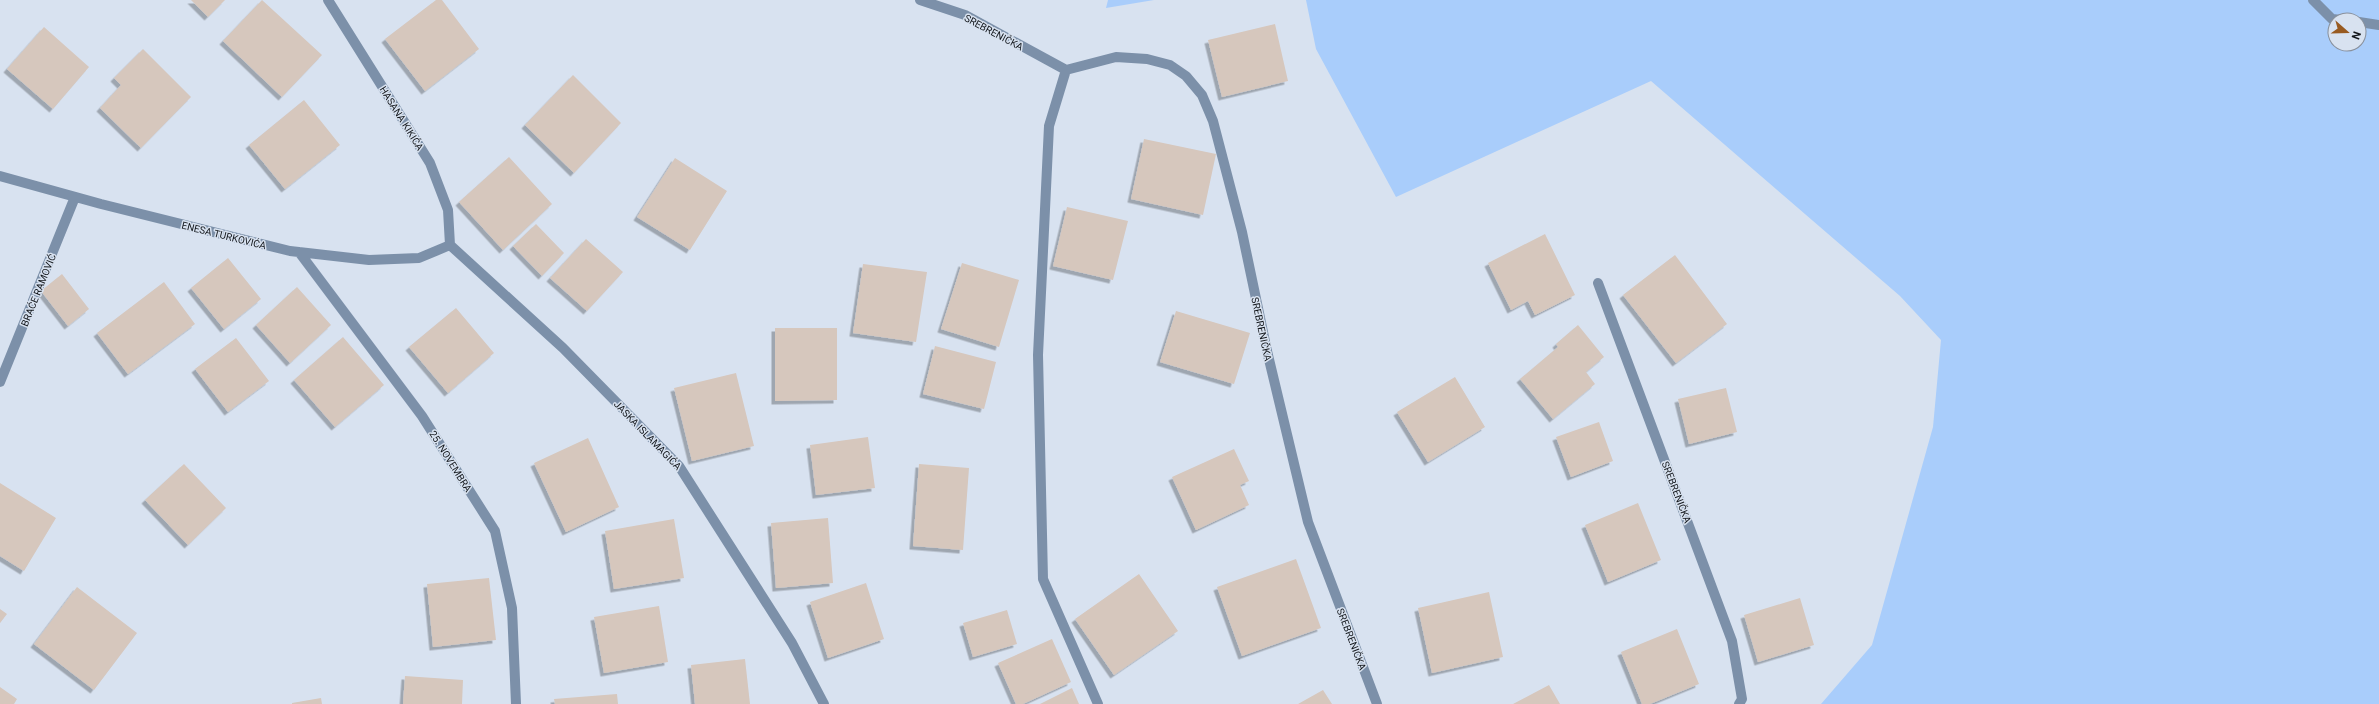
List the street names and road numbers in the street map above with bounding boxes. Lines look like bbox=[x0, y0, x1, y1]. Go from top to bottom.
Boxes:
street label: SREBRENIČKA bbox=[962, 11, 1026, 53]
street label: HASANA KIKIĆA bbox=[377, 83, 428, 153]
street label: ENESA TURKOVIĆA bbox=[180, 218, 268, 251]
street label: BRAĆE RAMOVIĆ bbox=[17, 251, 58, 328]
street label: SREBRENIČKA bbox=[1249, 296, 1276, 363]
street label: JASKA ISLAMAGIĆA bbox=[612, 397, 685, 472]
street label: 25. NOVEMBRA bbox=[427, 429, 474, 494]
street label: SREBRENIČKA bbox=[1660, 459, 1695, 525]
street label: SREBRENIČKA bbox=[1335, 606, 1370, 672]

